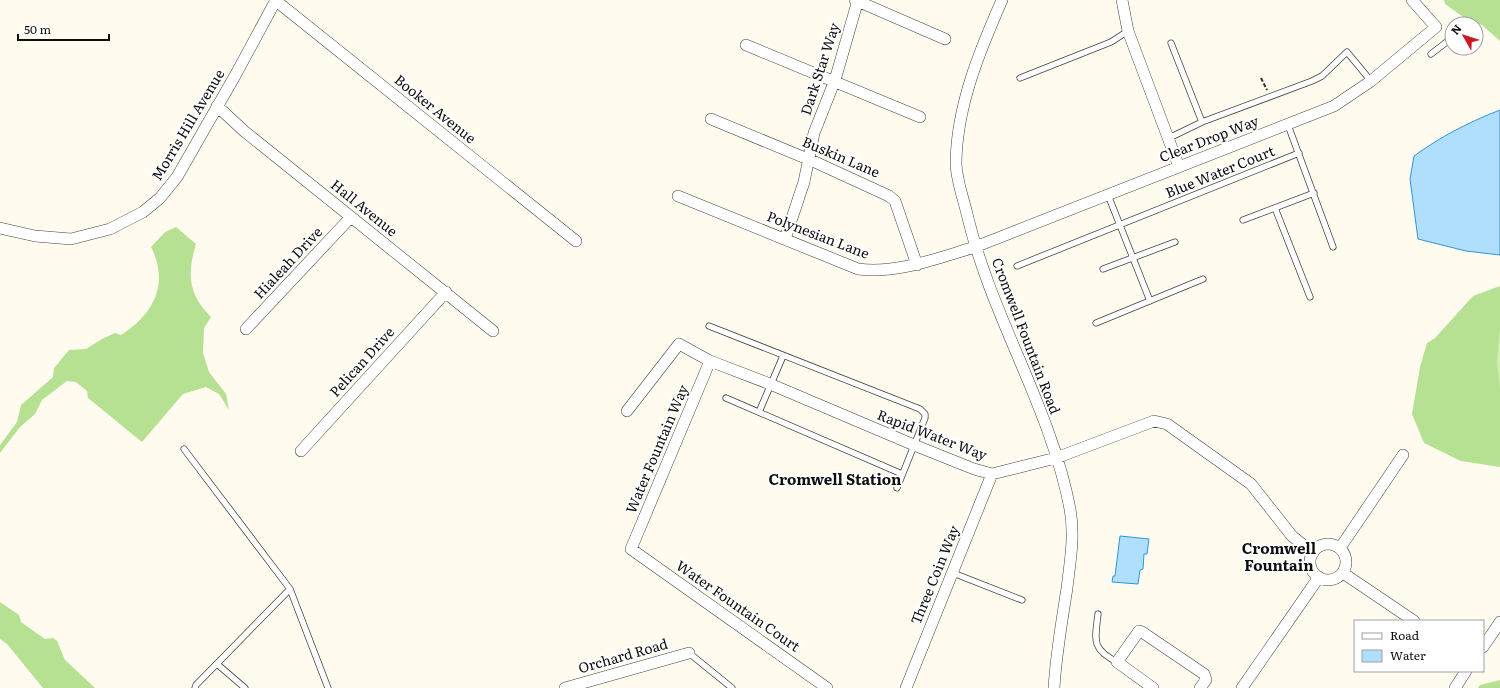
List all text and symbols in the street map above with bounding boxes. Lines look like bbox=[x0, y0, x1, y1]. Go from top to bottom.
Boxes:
scale bar bbox=[18, 16, 109, 42]
north arrow bbox=[1444, 16, 1484, 56]
street label: Dark Star Way bbox=[795, 19, 844, 118]
text: 50 m bbox=[24, 20, 51, 38]
text: N bbox=[1446, 20, 1465, 38]
street label: Morris Hill Avenue bbox=[146, 65, 228, 184]
street label: Booker Avenue bbox=[391, 69, 481, 147]
street label: Clear Drop Way bbox=[1156, 110, 1262, 166]
street label: Buskin Lane bbox=[800, 131, 883, 181]
street label: Blue Water Court bbox=[1162, 140, 1277, 202]
street label: Hall Avenue bbox=[327, 174, 402, 240]
street label: Polynesian Lane bbox=[764, 205, 872, 263]
street label: Hialeah Drive bbox=[249, 222, 326, 303]
street label: Cromwell Fountain Road bbox=[988, 255, 1066, 417]
street label: Pelican Drive bbox=[324, 322, 398, 401]
street label: Water Fountain Way bbox=[620, 380, 693, 516]
street label: Rapid Water Way bbox=[874, 404, 991, 465]
district label: Cromwell Station bbox=[769, 467, 902, 490]
street label: Three Coin Way bbox=[905, 521, 963, 627]
district label: Cromwell Fountain bbox=[1242, 536, 1317, 576]
street label: Water Fountain Court bbox=[673, 555, 805, 656]
legend bbox=[1354, 620, 1484, 672]
text: Road bbox=[1390, 626, 1420, 644]
street label: Orchard Road bbox=[576, 633, 670, 677]
text: Water bbox=[1390, 646, 1426, 664]

